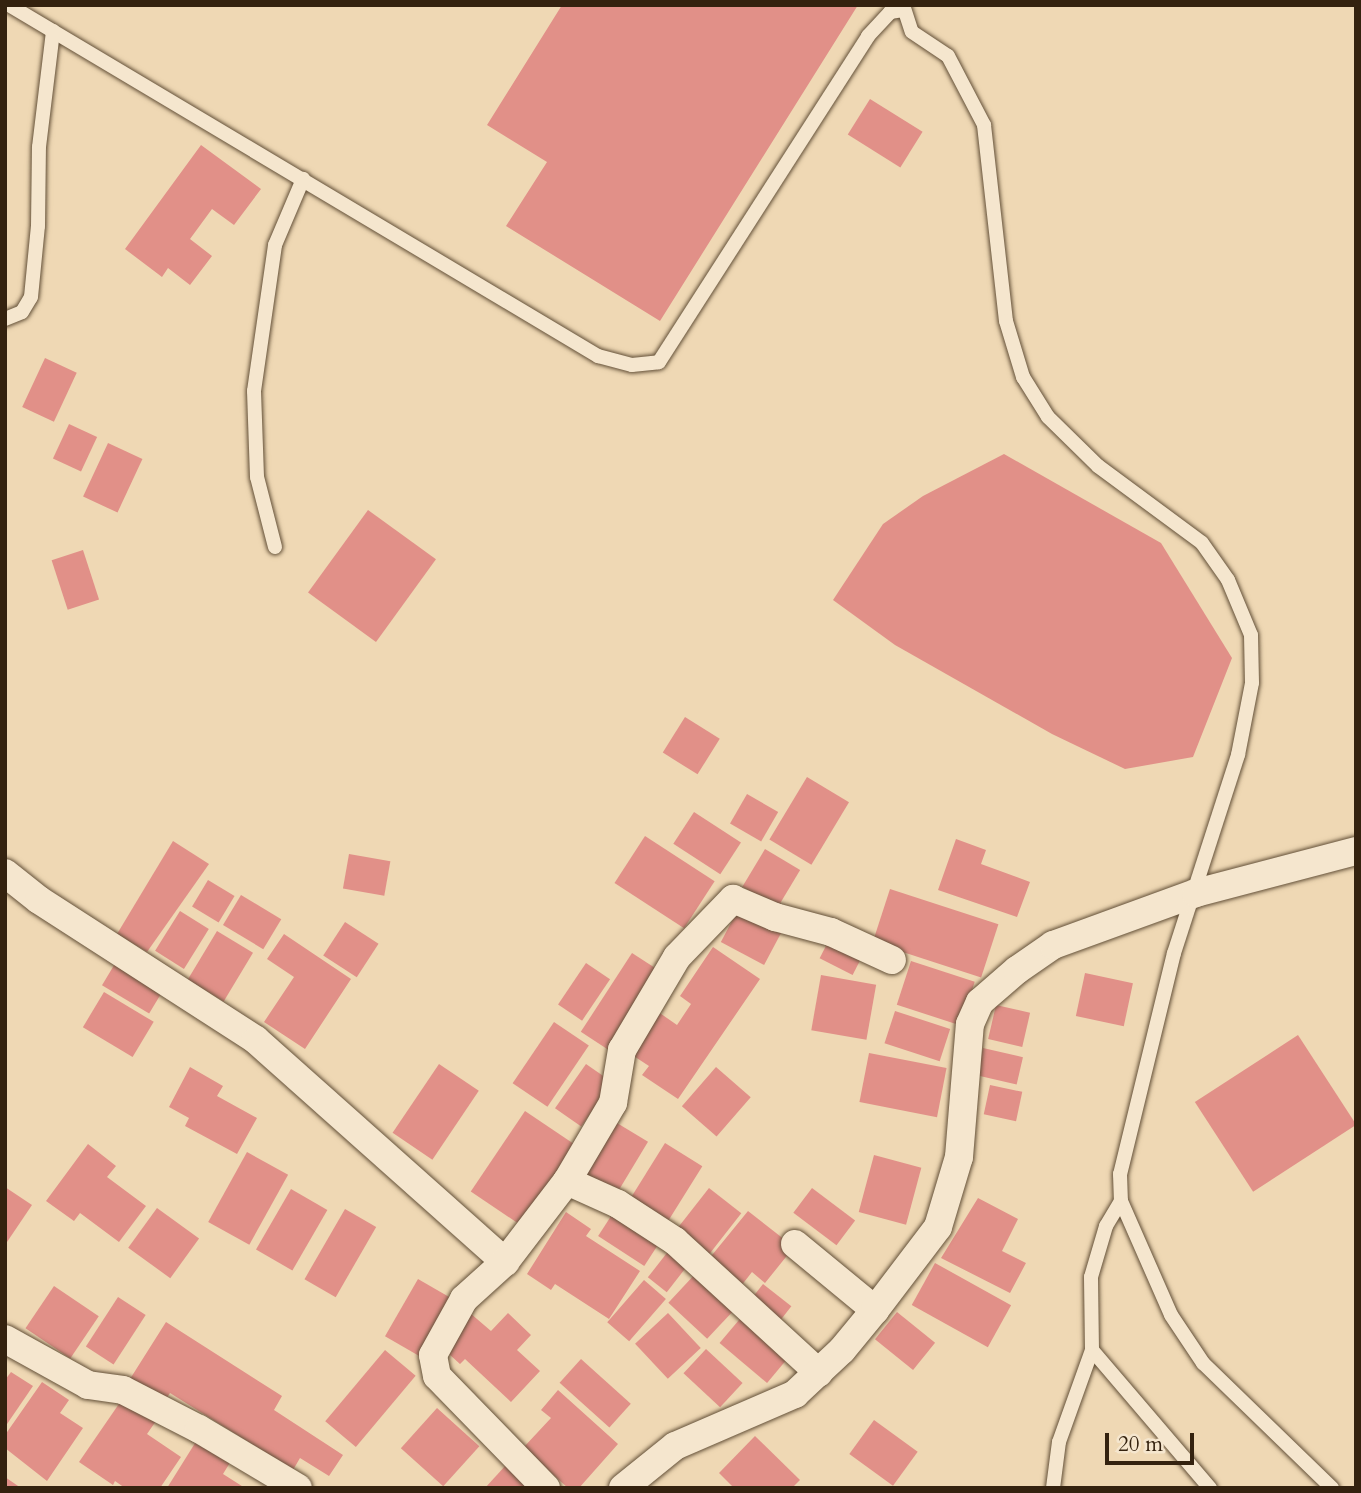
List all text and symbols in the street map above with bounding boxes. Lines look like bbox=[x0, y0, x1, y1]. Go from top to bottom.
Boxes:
scale bar bbox=[1109, 1420, 1198, 1464]
text: 20 m bbox=[1118, 1430, 1163, 1459]

